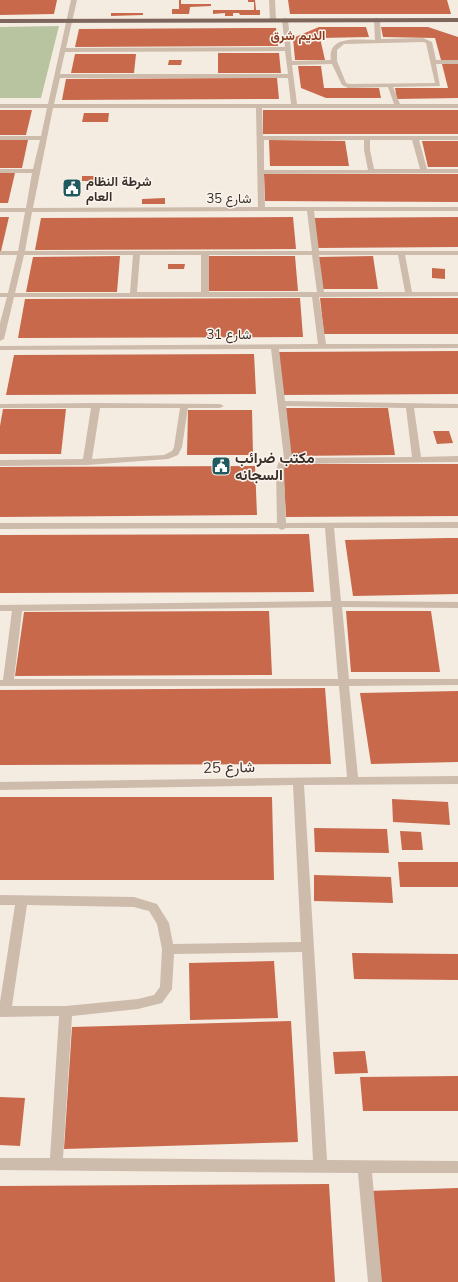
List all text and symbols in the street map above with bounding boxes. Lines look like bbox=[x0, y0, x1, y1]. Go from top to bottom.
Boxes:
district label: الديم شرق bbox=[271, 27, 325, 44]
place label: شرطة النظام العام bbox=[86, 173, 152, 205]
public building icon: شرطة النظام العام bbox=[61, 177, 83, 199]
street label: شارع 35 bbox=[206, 190, 252, 208]
street label: شارع 31 bbox=[206, 326, 252, 344]
place label: مكتب ضرائب السجانه bbox=[235, 448, 315, 484]
public building icon: مكتب ضرائب السجانه bbox=[210, 455, 232, 477]
street label: شارع 25 bbox=[203, 757, 255, 779]

